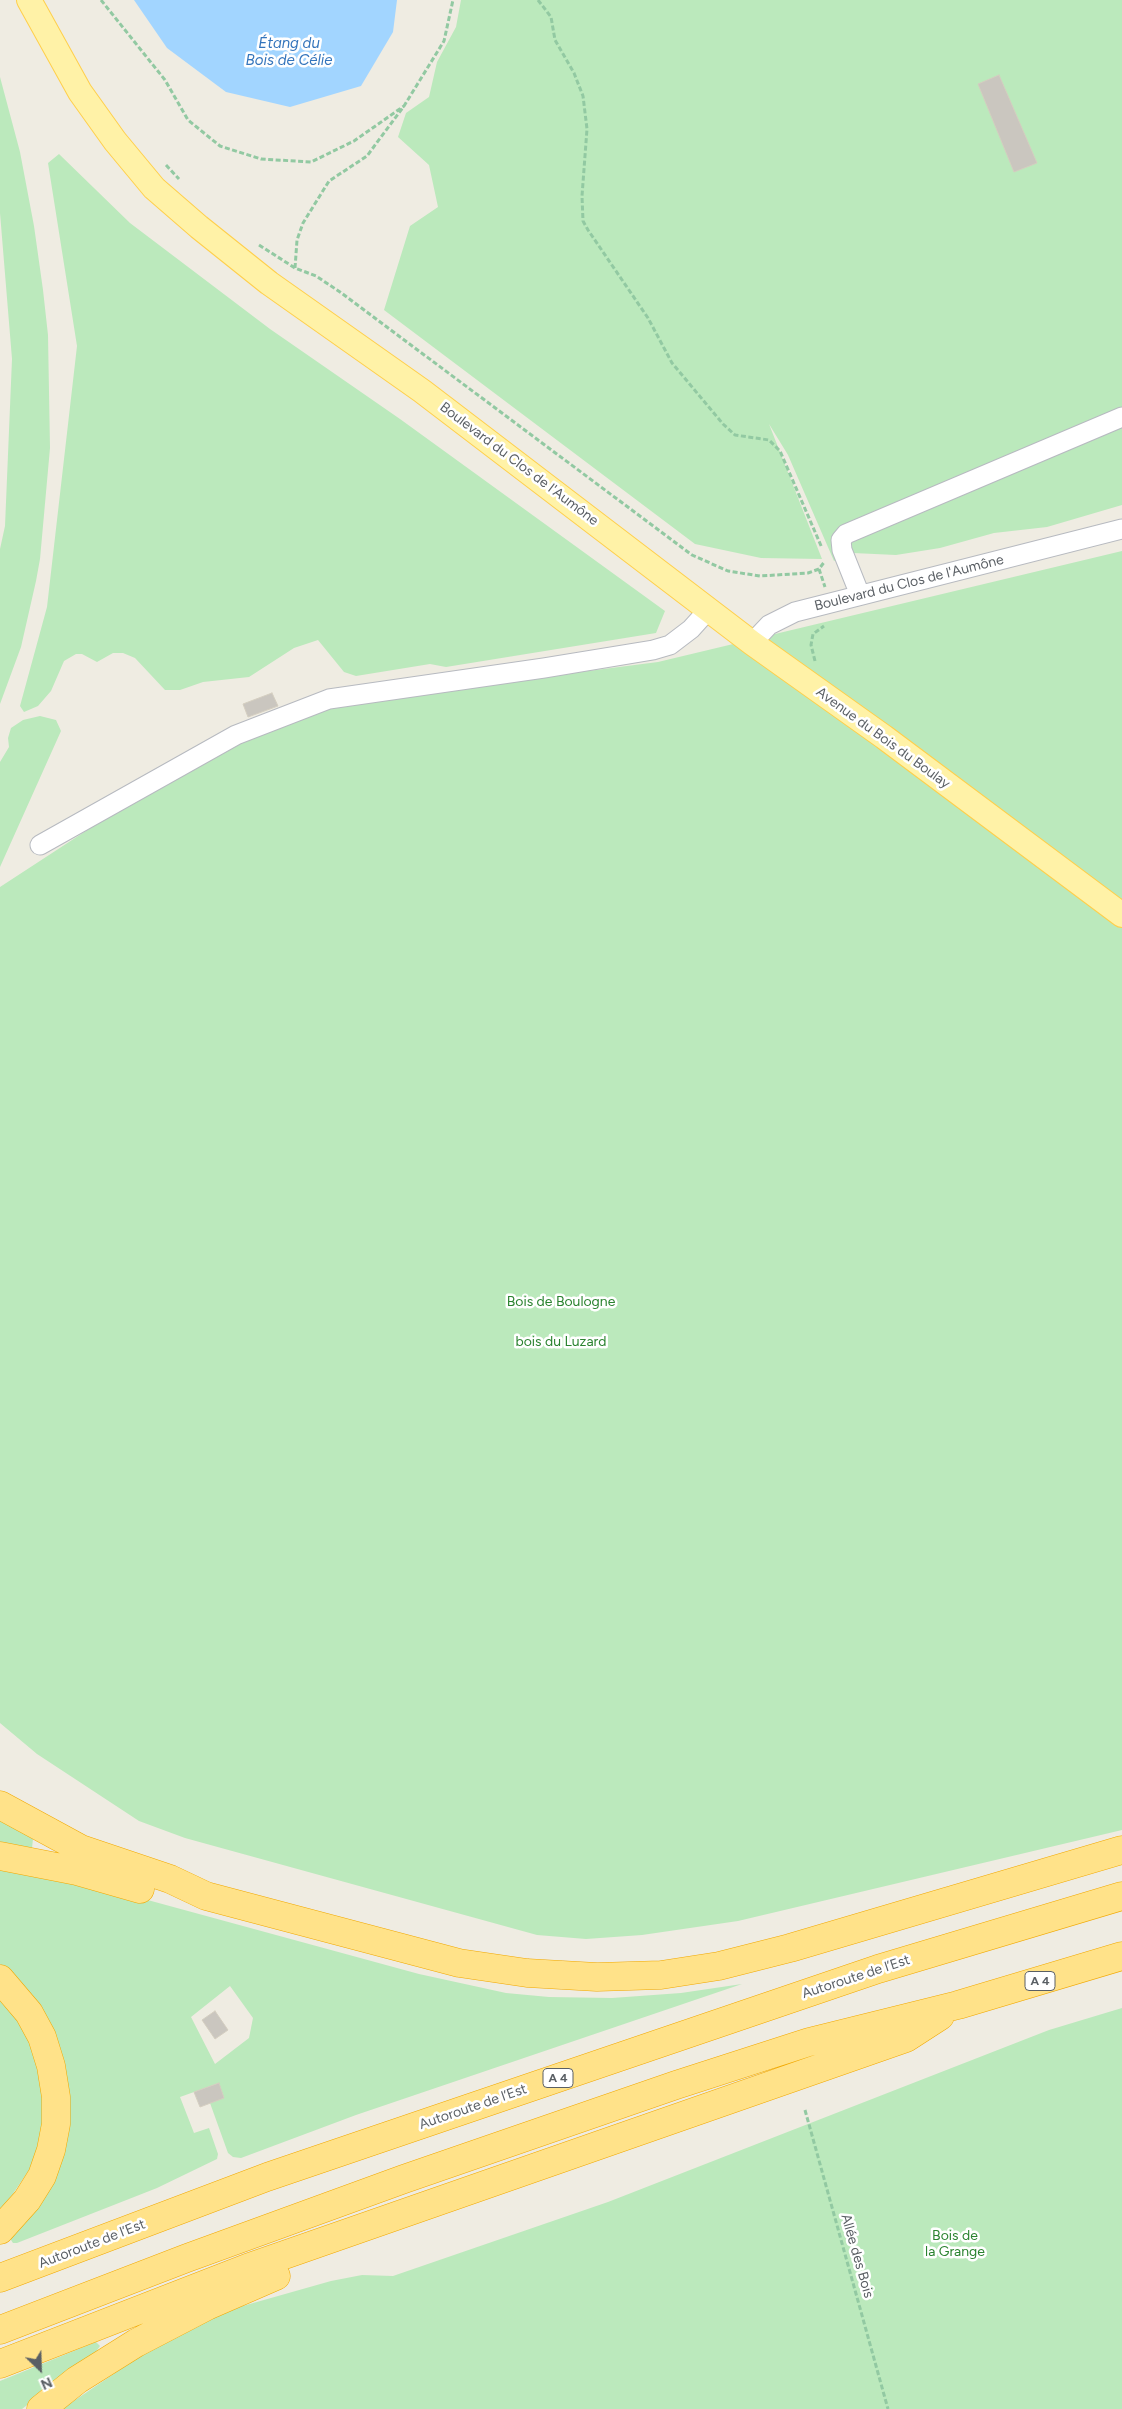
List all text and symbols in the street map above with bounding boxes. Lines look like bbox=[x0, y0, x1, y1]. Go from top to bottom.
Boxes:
water label: Étang du Bois de Célie bbox=[246, 35, 332, 70]
street label: Boulevard du Clos de l'Aumône bbox=[436, 399, 602, 529]
street label: Boulevard du Clos de l'Aumône bbox=[813, 551, 1005, 615]
street label: Avenue du Bois du Boulay bbox=[813, 684, 953, 792]
park label: Bois de Boulogne bbox=[507, 1294, 615, 1310]
park label: bois du Luzard bbox=[515, 1334, 607, 1350]
street label: Autoroute de l’Est bbox=[800, 1952, 912, 2002]
road number: A 4 bbox=[1025, 1972, 1055, 1990]
road number: A 4 bbox=[543, 2068, 573, 2088]
street label: Autoroute de l’Est bbox=[417, 2081, 529, 2133]
street label: Allée des Bois bbox=[837, 2212, 877, 2300]
street label: Autoroute de l’Est bbox=[36, 2216, 148, 2272]
park label: Bois de la Grange bbox=[925, 2228, 985, 2260]
north arrow bbox=[15, 2344, 65, 2394]
text: N bbox=[38, 2373, 55, 2393]

